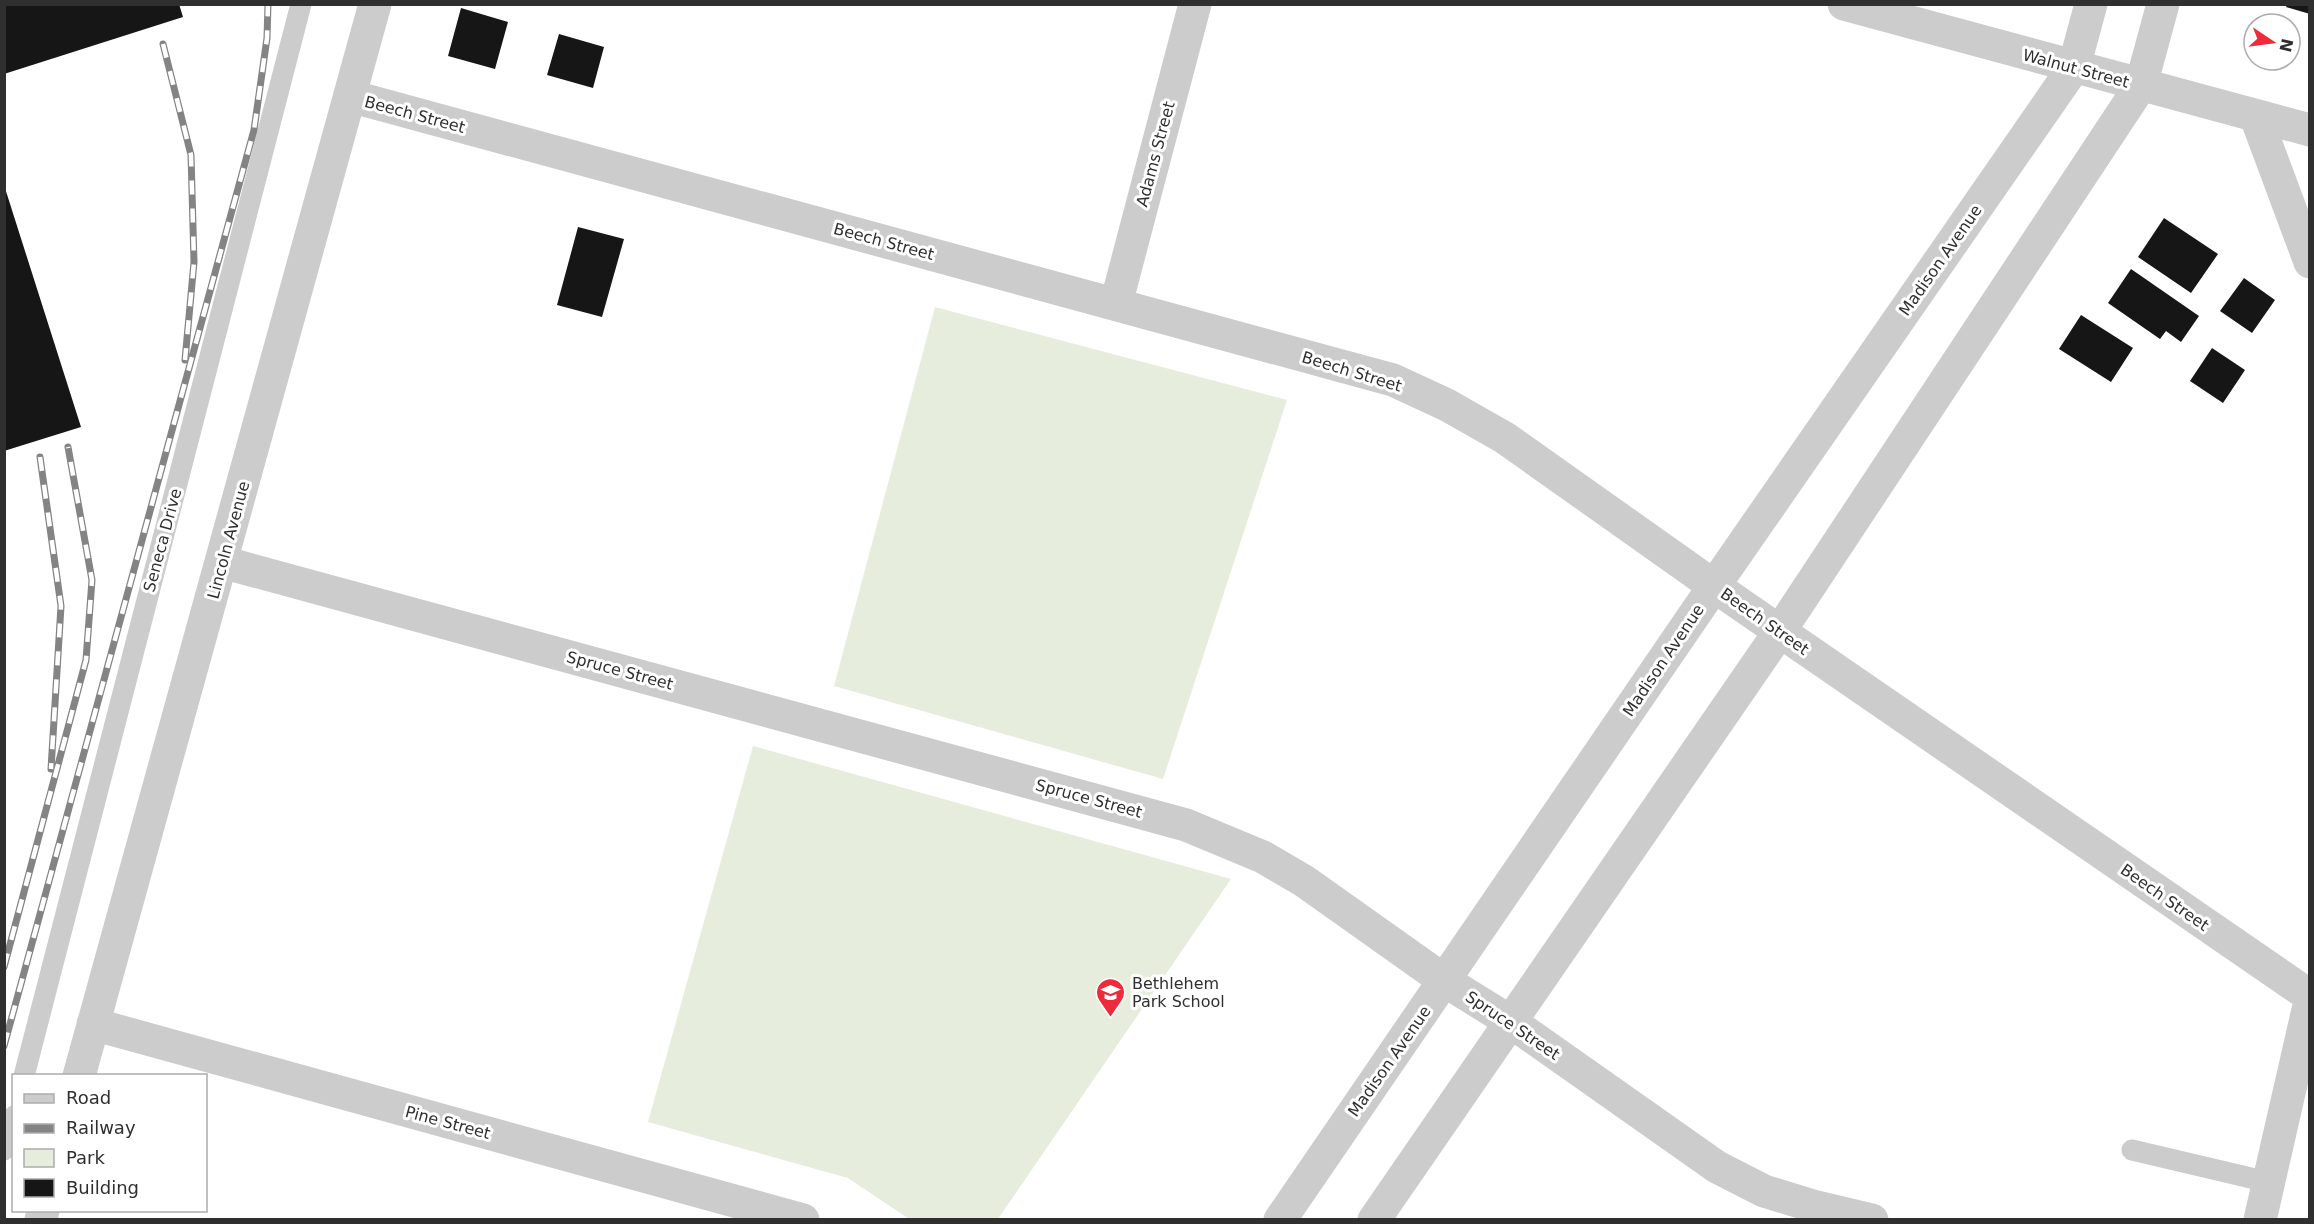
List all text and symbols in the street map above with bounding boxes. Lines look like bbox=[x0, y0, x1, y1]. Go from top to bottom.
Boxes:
north arrow bbox=[2242, 12, 2302, 72]
text: N bbox=[2275, 37, 2297, 54]
street label: Walnut Street bbox=[2021, 45, 2131, 92]
street label: Beech Street bbox=[363, 92, 467, 137]
street label: Adams Street bbox=[1132, 99, 1179, 209]
street label: Madison Avenue bbox=[1895, 201, 1986, 319]
street label: Beech Street bbox=[832, 219, 936, 264]
street label: Beech Street bbox=[1300, 347, 1404, 396]
street label: Lincoln Avenue bbox=[204, 479, 253, 601]
street label: Seneca Drive bbox=[140, 486, 185, 594]
street label: Beech Street bbox=[1717, 584, 1812, 659]
street label: Madison Avenue bbox=[1619, 601, 1708, 720]
street label: Spruce Street bbox=[565, 647, 675, 694]
street label: Spruce Street bbox=[1034, 775, 1144, 822]
street label: Beech Street bbox=[2117, 860, 2212, 935]
place label: Bethlehem Park School bbox=[1132, 974, 1225, 1011]
school or university icon: Bethlehem Park School bbox=[1095, 976, 1127, 1018]
street label: Spruce Street bbox=[1462, 987, 1563, 1064]
street label: Madison Avenue bbox=[1344, 1002, 1435, 1120]
legend bbox=[12, 1074, 207, 1212]
text: Road bbox=[66, 1087, 111, 1108]
street label: Pine Street bbox=[403, 1102, 493, 1143]
text: Railway bbox=[66, 1117, 136, 1138]
text: Park bbox=[66, 1147, 105, 1168]
text: Building bbox=[66, 1177, 139, 1198]

